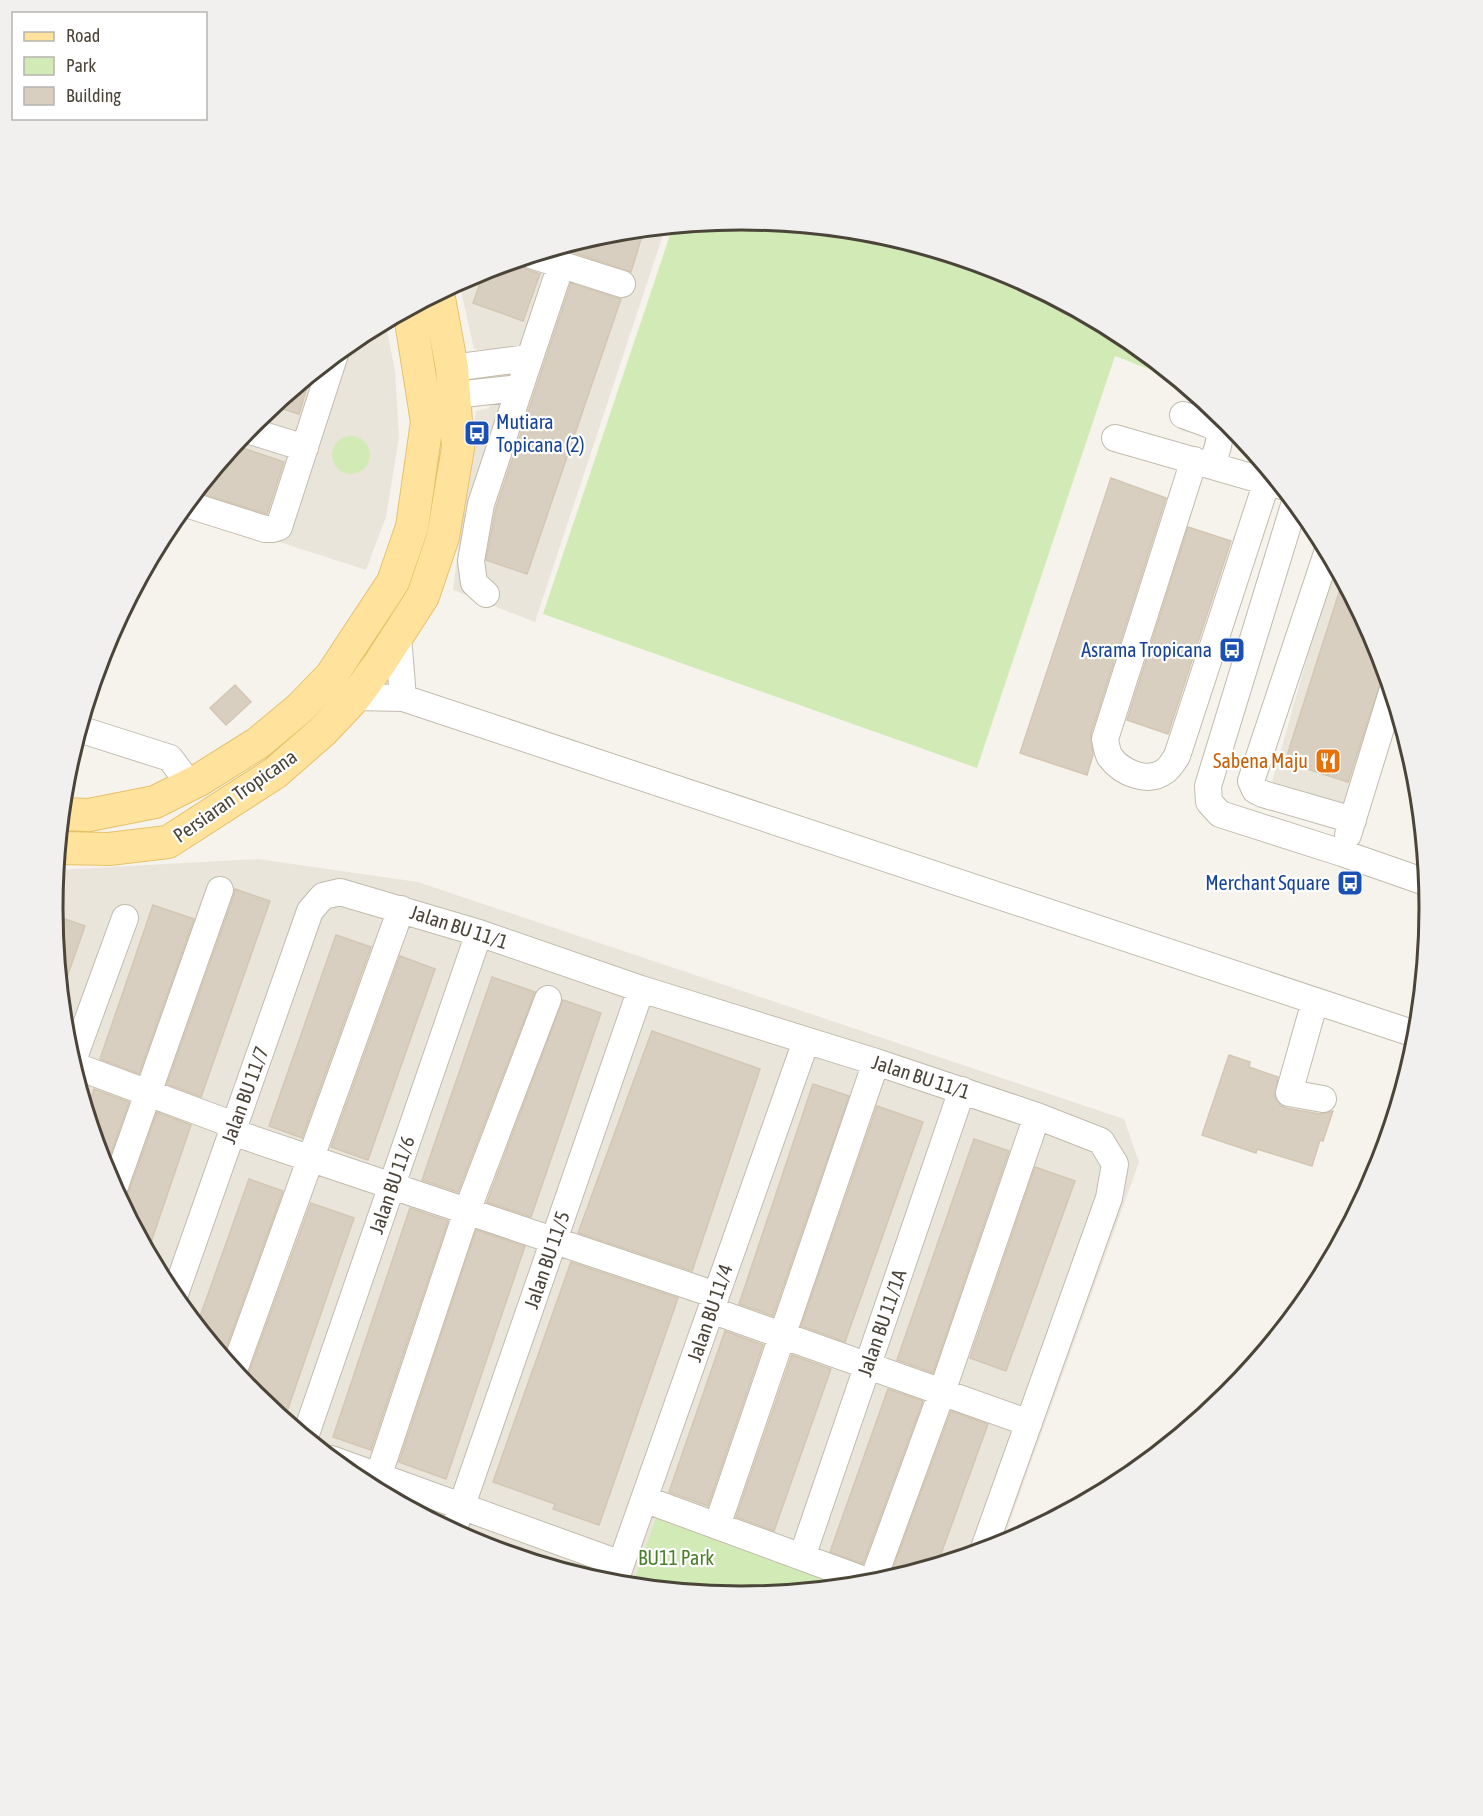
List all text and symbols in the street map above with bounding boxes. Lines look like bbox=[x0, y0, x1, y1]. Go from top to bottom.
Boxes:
legend bbox=[12, 12, 207, 120]
text: Road bbox=[66, 25, 100, 46]
text: Park bbox=[66, 55, 96, 76]
text: Building bbox=[66, 85, 121, 106]
place label: Mutiara Topicana (2) bbox=[496, 410, 585, 456]
bus stop icon: Mutiara Topicana (2) bbox=[462, 418, 492, 448]
bus stop icon: Asrama Tropicana bbox=[1217, 635, 1247, 665]
place label: Asrama Tropicana bbox=[1081, 638, 1212, 661]
street label: Persiaran Tropicana bbox=[169, 744, 301, 847]
restaurant icon: Sabena Maju bbox=[1313, 746, 1343, 776]
place label: Sabena Maju bbox=[1213, 749, 1308, 772]
bus stop icon: Merchant Square bbox=[1335, 868, 1365, 898]
place label: Merchant Square bbox=[1205, 871, 1330, 894]
street label: Jalan BU 11/1 bbox=[407, 900, 511, 953]
street label: Jalan BU 11/7 bbox=[216, 1043, 273, 1147]
street label: Jalan BU 11/1 bbox=[869, 1050, 973, 1103]
street label: Jalan BU 11/6 bbox=[364, 1133, 419, 1237]
street label: Jalan BU 11/5 bbox=[519, 1208, 574, 1312]
street label: Jalan BU 11/4 bbox=[682, 1261, 737, 1365]
street label: Jalan BU 11/1A bbox=[852, 1266, 911, 1379]
park label: BU11 Park bbox=[638, 1546, 714, 1569]

